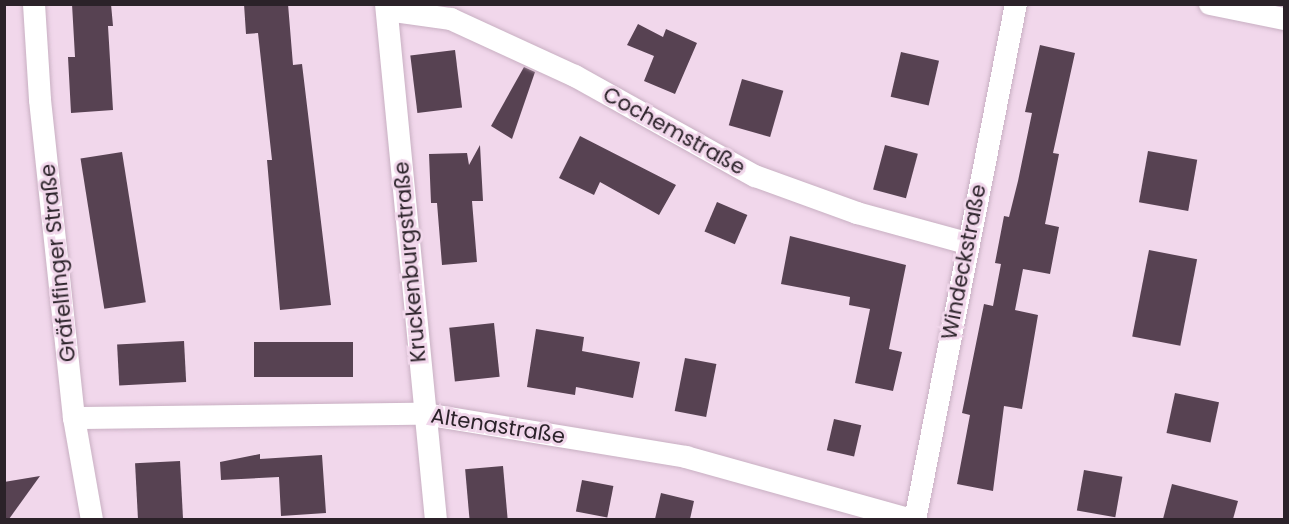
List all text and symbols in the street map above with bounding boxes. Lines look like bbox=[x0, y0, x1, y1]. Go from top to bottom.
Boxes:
street label: Cochemstraße bbox=[599, 82, 749, 180]
street label: Kruckenburgstraße bbox=[389, 161, 431, 363]
street label: Gräfelfinger Straße bbox=[35, 163, 81, 363]
street label: Windeckstraße bbox=[937, 182, 991, 342]
street label: Altenastraße bbox=[429, 403, 567, 449]

